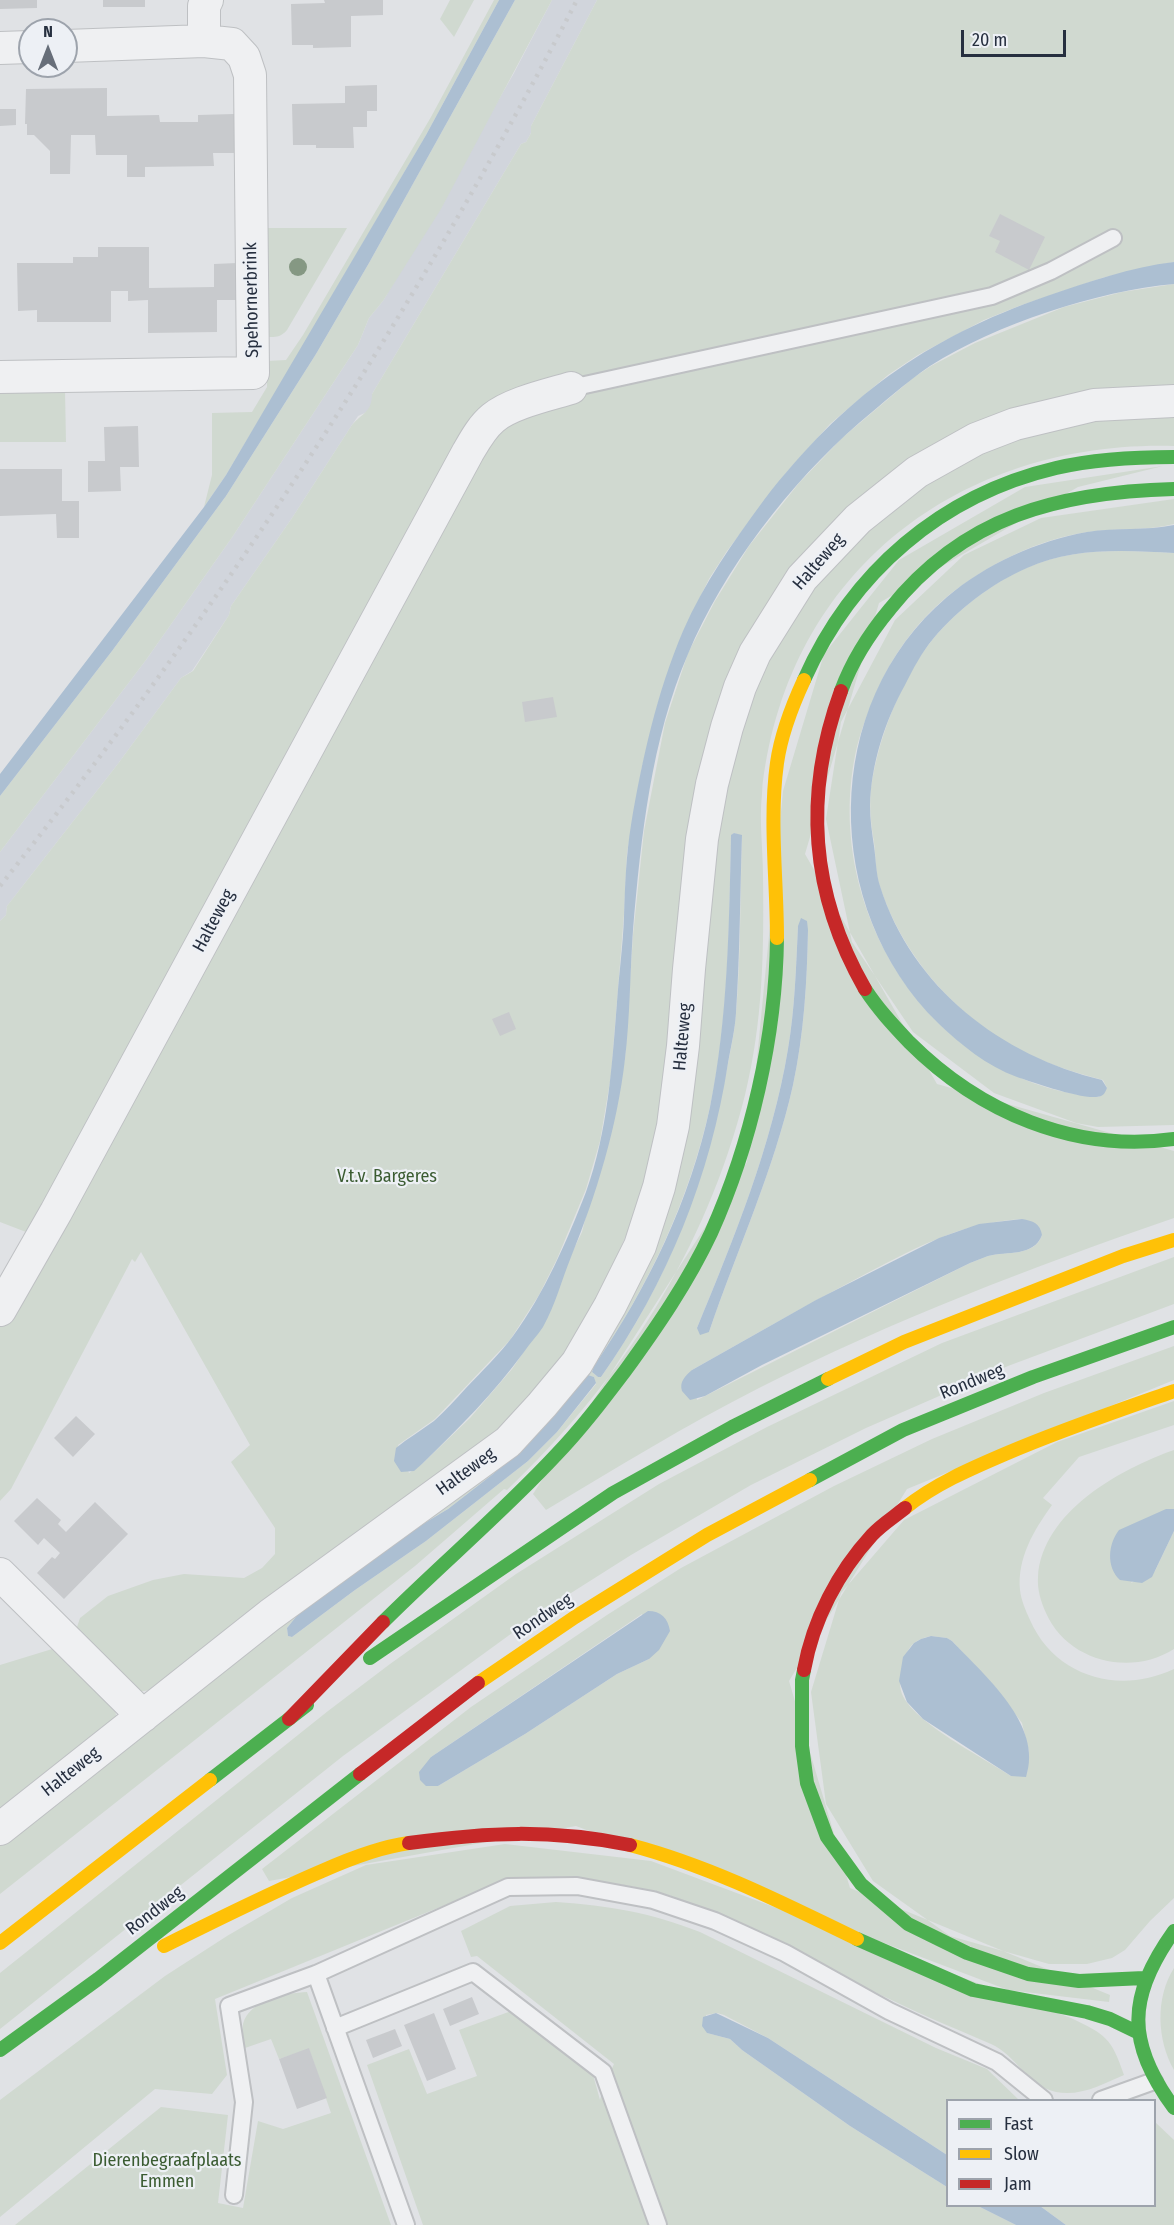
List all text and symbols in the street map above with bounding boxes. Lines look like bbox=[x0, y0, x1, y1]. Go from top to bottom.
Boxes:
north arrow bbox=[18, 18, 78, 78]
scale bar bbox=[964, 18, 1069, 56]
text: N bbox=[43, 22, 53, 41]
text: 20 m bbox=[972, 29, 1007, 51]
street label: Spehornerbrink bbox=[240, 242, 264, 358]
street label: Halteweg bbox=[789, 529, 849, 595]
street label: Halteweg bbox=[189, 886, 239, 956]
street label: Halteweg bbox=[669, 1002, 697, 1072]
park label: V.t.v. Bargeres bbox=[337, 1166, 437, 1188]
street label: Rondweg bbox=[937, 1359, 1007, 1405]
street label: Halteweg bbox=[432, 1443, 500, 1501]
street label: Rondweg bbox=[509, 1589, 577, 1645]
street label: Halteweg bbox=[38, 1743, 104, 1801]
street label: Rondweg bbox=[122, 1882, 188, 1940]
legend bbox=[946, 2099, 1156, 2207]
text: Fast bbox=[1004, 2113, 1033, 2135]
text: Slow bbox=[1004, 2143, 1039, 2165]
park label: Dierenbegraafplaats Emmen bbox=[92, 2150, 242, 2192]
text: Jam bbox=[1004, 2173, 1032, 2195]

